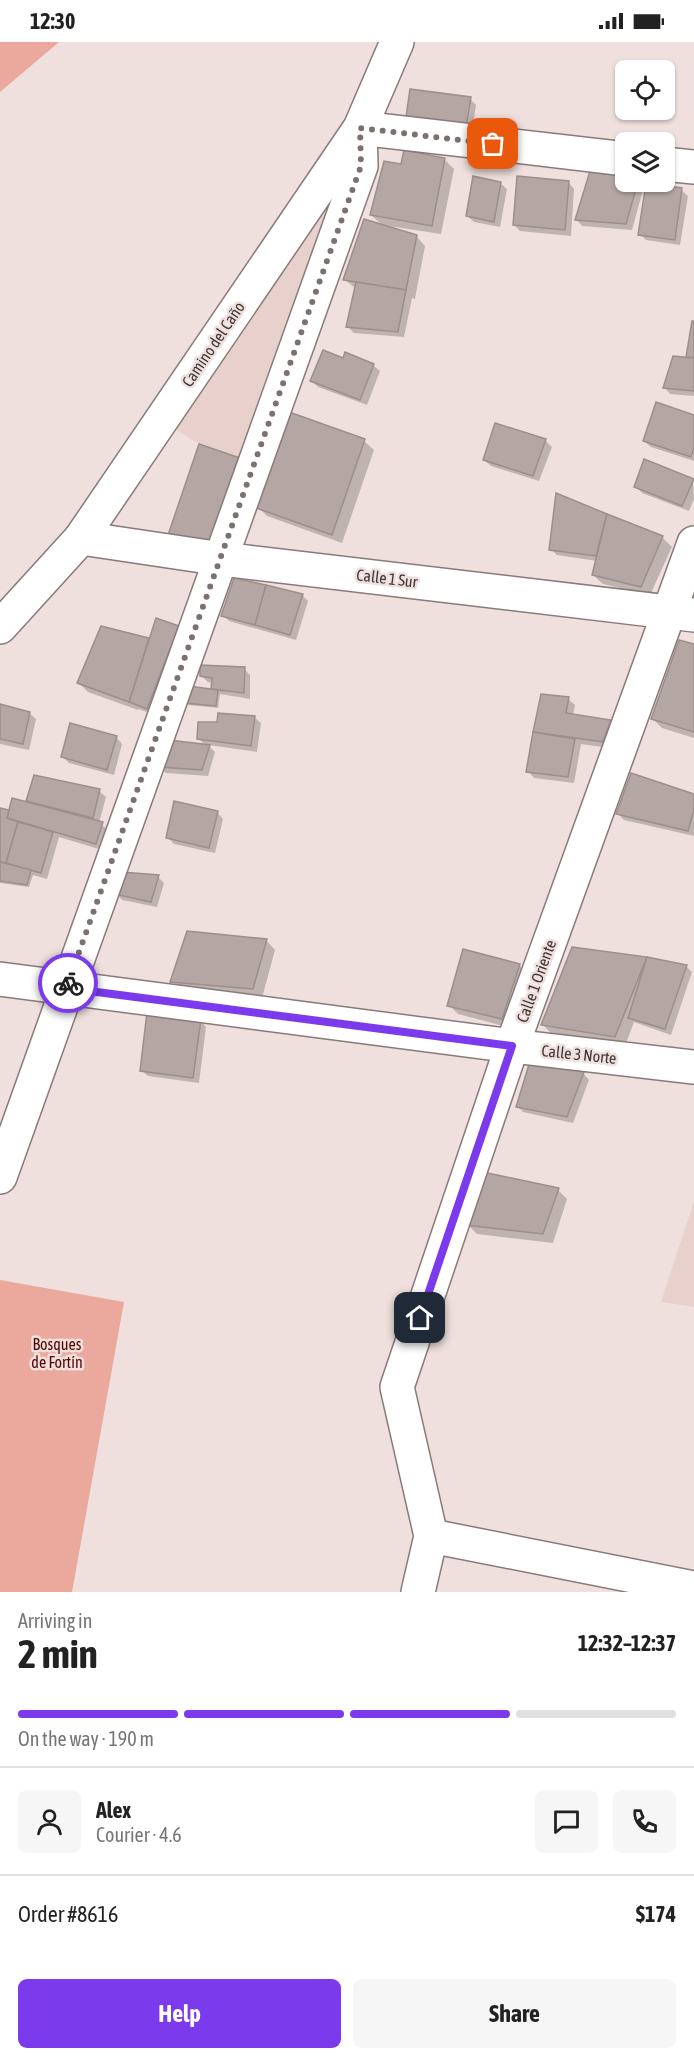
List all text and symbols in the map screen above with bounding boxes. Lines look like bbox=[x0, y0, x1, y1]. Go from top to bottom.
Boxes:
text: 12:30 bbox=[30, 8, 75, 34]
map controls bbox=[615, 60, 675, 192]
button: locate bbox=[615, 60, 675, 120]
pin bbox=[467, 118, 518, 169]
icon: bag bbox=[476, 127, 509, 160]
button: layers bbox=[615, 132, 675, 192]
street label: Camino del Caño bbox=[178, 298, 248, 390]
street label: Calle 1 Sur bbox=[355, 565, 419, 591]
street label: Calle 1 Oriente bbox=[513, 937, 559, 1025]
courier bbox=[38, 953, 98, 1013]
icon: bike bbox=[52, 967, 85, 1000]
street label: Calle 3 Norte bbox=[541, 1041, 617, 1067]
pin bbox=[394, 1292, 445, 1343]
icon: home bbox=[403, 1301, 436, 1334]
park label: Bosques de Fortín bbox=[31, 1335, 83, 1371]
text: Arriving in bbox=[18, 1609, 92, 1632]
text: 12:32–12:37 bbox=[578, 1630, 676, 1656]
text: 2 min bbox=[18, 1632, 98, 1676]
text: On the way · 190 m bbox=[18, 1727, 154, 1750]
button: person bbox=[18, 1790, 81, 1853]
button: chat bbox=[535, 1790, 598, 1853]
button: phone bbox=[613, 1790, 676, 1853]
text: Alex bbox=[96, 1797, 131, 1823]
text: Courier · 4.6 bbox=[96, 1823, 182, 1846]
text: Order #8616 bbox=[18, 1901, 118, 1927]
text: $174 bbox=[636, 1901, 676, 1927]
button: Help bbox=[18, 1979, 341, 2048]
button: Share bbox=[353, 1979, 676, 2048]

